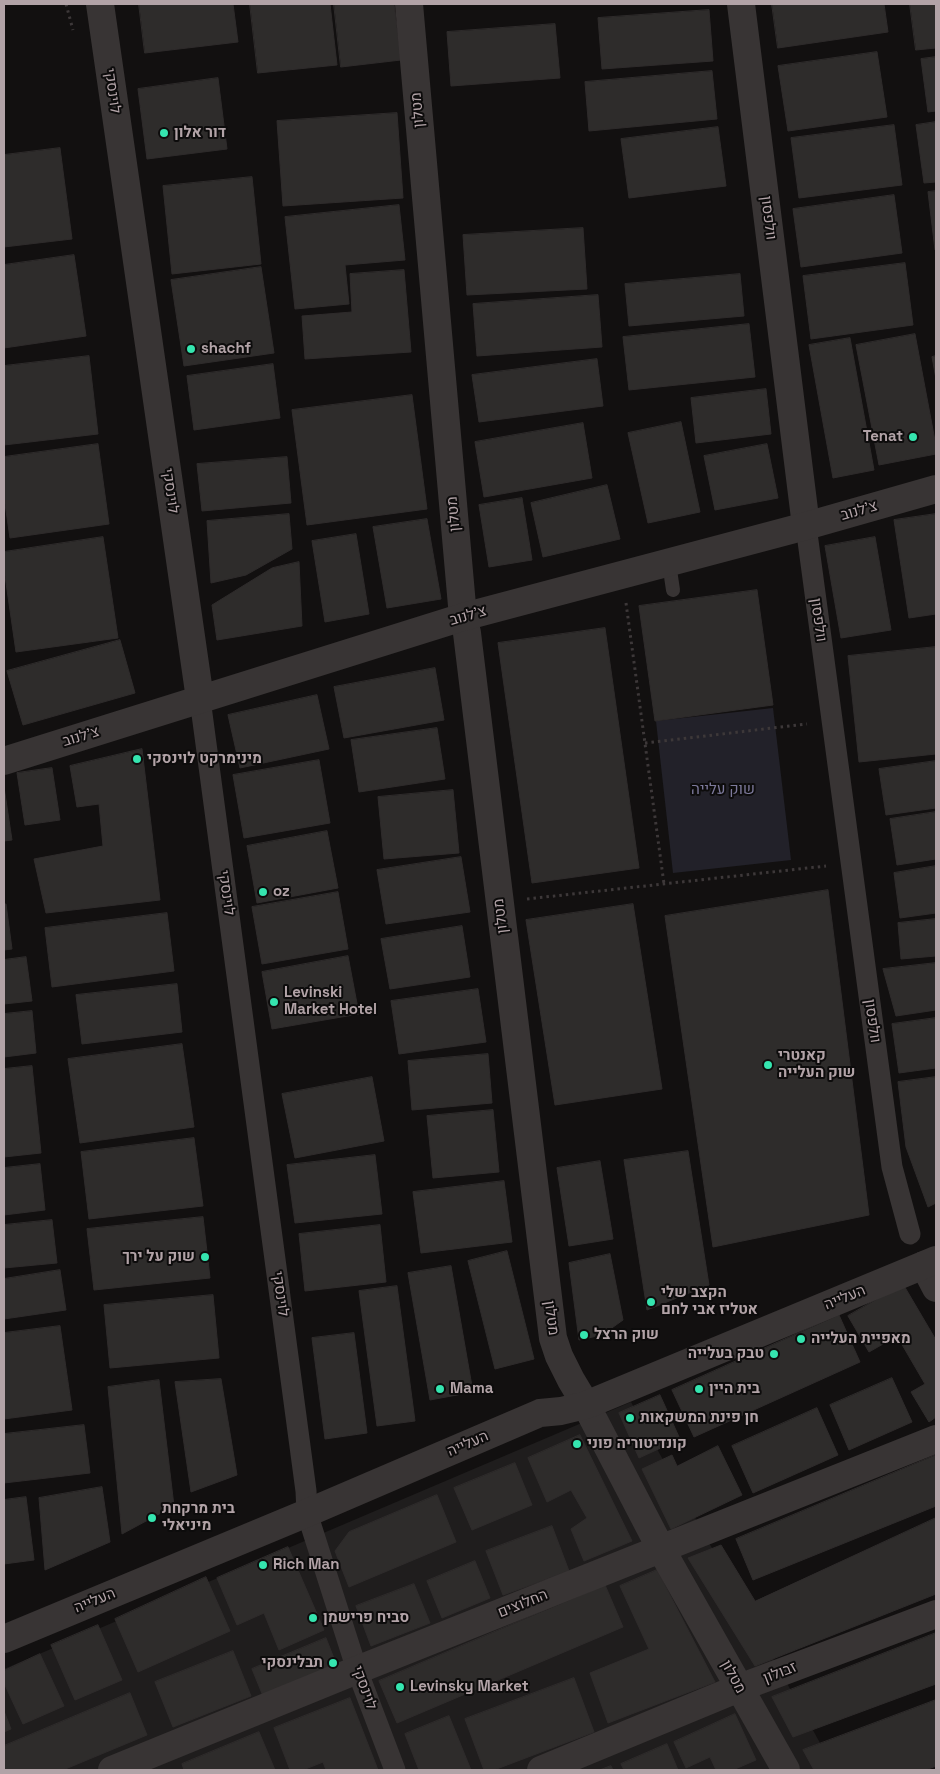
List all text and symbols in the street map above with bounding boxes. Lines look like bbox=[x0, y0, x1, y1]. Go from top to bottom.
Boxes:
street label: לוינסקי bbox=[100, 67, 124, 115]
street label: מטלון bbox=[407, 92, 429, 128]
place label: דור אלון bbox=[174, 124, 226, 142]
marker: דור אלון bbox=[158, 127, 170, 139]
street label: וולפסון bbox=[756, 195, 780, 241]
place label: shachf bbox=[201, 340, 251, 358]
marker: shachf bbox=[185, 343, 197, 355]
place label: Tenat bbox=[863, 428, 903, 446]
marker: Tenat bbox=[907, 431, 919, 443]
street label: לוינסקי bbox=[158, 467, 182, 515]
street label: מטלון bbox=[443, 496, 465, 532]
street label: צ'לנוב bbox=[839, 497, 879, 525]
street label: וולפסון bbox=[806, 597, 830, 643]
street label: צ'לנוב bbox=[448, 602, 488, 630]
street label: צ'לנוב bbox=[60, 723, 102, 751]
place label: מינימרקט לוינסקי bbox=[147, 750, 262, 768]
marker: מינימרקט לוינסקי bbox=[131, 753, 143, 765]
park label: שוק עלייה bbox=[691, 781, 755, 799]
street label: לוינסקי bbox=[214, 869, 238, 917]
place label: oz bbox=[273, 883, 290, 901]
marker: oz bbox=[257, 886, 269, 898]
street label: מטלון bbox=[490, 897, 512, 935]
place label: Levinski Market Hotel bbox=[284, 984, 377, 1019]
marker: Levinski Market Hotel bbox=[268, 996, 280, 1008]
street label: וולפסון bbox=[860, 998, 884, 1044]
place label: קאנטרי שוק העלייה bbox=[778, 1047, 855, 1082]
marker: קאנטרי שוק העלייה bbox=[762, 1059, 774, 1071]
place label: שוק על ירך bbox=[122, 1248, 195, 1266]
marker: שוק על ירך bbox=[199, 1251, 211, 1263]
street label: לוינסקי bbox=[268, 1270, 292, 1318]
street label: העלייה bbox=[822, 1282, 868, 1314]
place label: הקצב שלי אטליז אבי לחם bbox=[661, 1284, 758, 1319]
marker: הקצב שלי אטליז אבי לחם bbox=[645, 1296, 657, 1308]
street label: מטלון bbox=[540, 1299, 562, 1337]
place label: שוק הרצל bbox=[594, 1326, 659, 1344]
marker: שוק הרצל bbox=[578, 1329, 590, 1341]
place label: מאפיית העלייה bbox=[811, 1330, 911, 1348]
marker: מאפיית העלייה bbox=[795, 1333, 807, 1345]
place label: טבק בעלייה bbox=[688, 1345, 764, 1363]
marker: טבק בעלייה bbox=[768, 1348, 780, 1360]
place label: Mama bbox=[450, 1380, 493, 1398]
place label: בית היין bbox=[709, 1380, 760, 1398]
marker: Mama bbox=[434, 1383, 446, 1395]
marker: בית היין bbox=[693, 1383, 705, 1395]
place label: חן פינת המשקאות bbox=[640, 1409, 759, 1427]
marker: חן פינת המשקאות bbox=[624, 1412, 636, 1424]
street label: העלייה bbox=[445, 1427, 491, 1461]
place label: קונדיטוריה פוני bbox=[587, 1435, 687, 1453]
marker: קונדיטוריה פוני bbox=[571, 1438, 583, 1450]
place label: בית מרקחת מיניאלי bbox=[162, 1500, 235, 1535]
marker: בית מרקחת מיניאלי bbox=[146, 1512, 158, 1524]
place label: Rich Man bbox=[273, 1556, 339, 1574]
marker: Rich Man bbox=[257, 1559, 269, 1571]
street label: העלייה bbox=[72, 1585, 118, 1617]
street label: החלוצים bbox=[495, 1586, 551, 1622]
place label: סביח פרישמן bbox=[323, 1609, 409, 1627]
marker: סביח פרישמן bbox=[307, 1612, 319, 1624]
place label: תבלינסקי bbox=[262, 1654, 323, 1672]
marker: תבלינסקי bbox=[327, 1657, 339, 1669]
street label: מטלון bbox=[717, 1657, 749, 1697]
street label: זבולון bbox=[761, 1658, 799, 1688]
street label: לוינסקי bbox=[348, 1664, 380, 1712]
place label: Levinsky Market bbox=[410, 1678, 528, 1696]
marker: Levinsky Market bbox=[394, 1681, 406, 1693]

